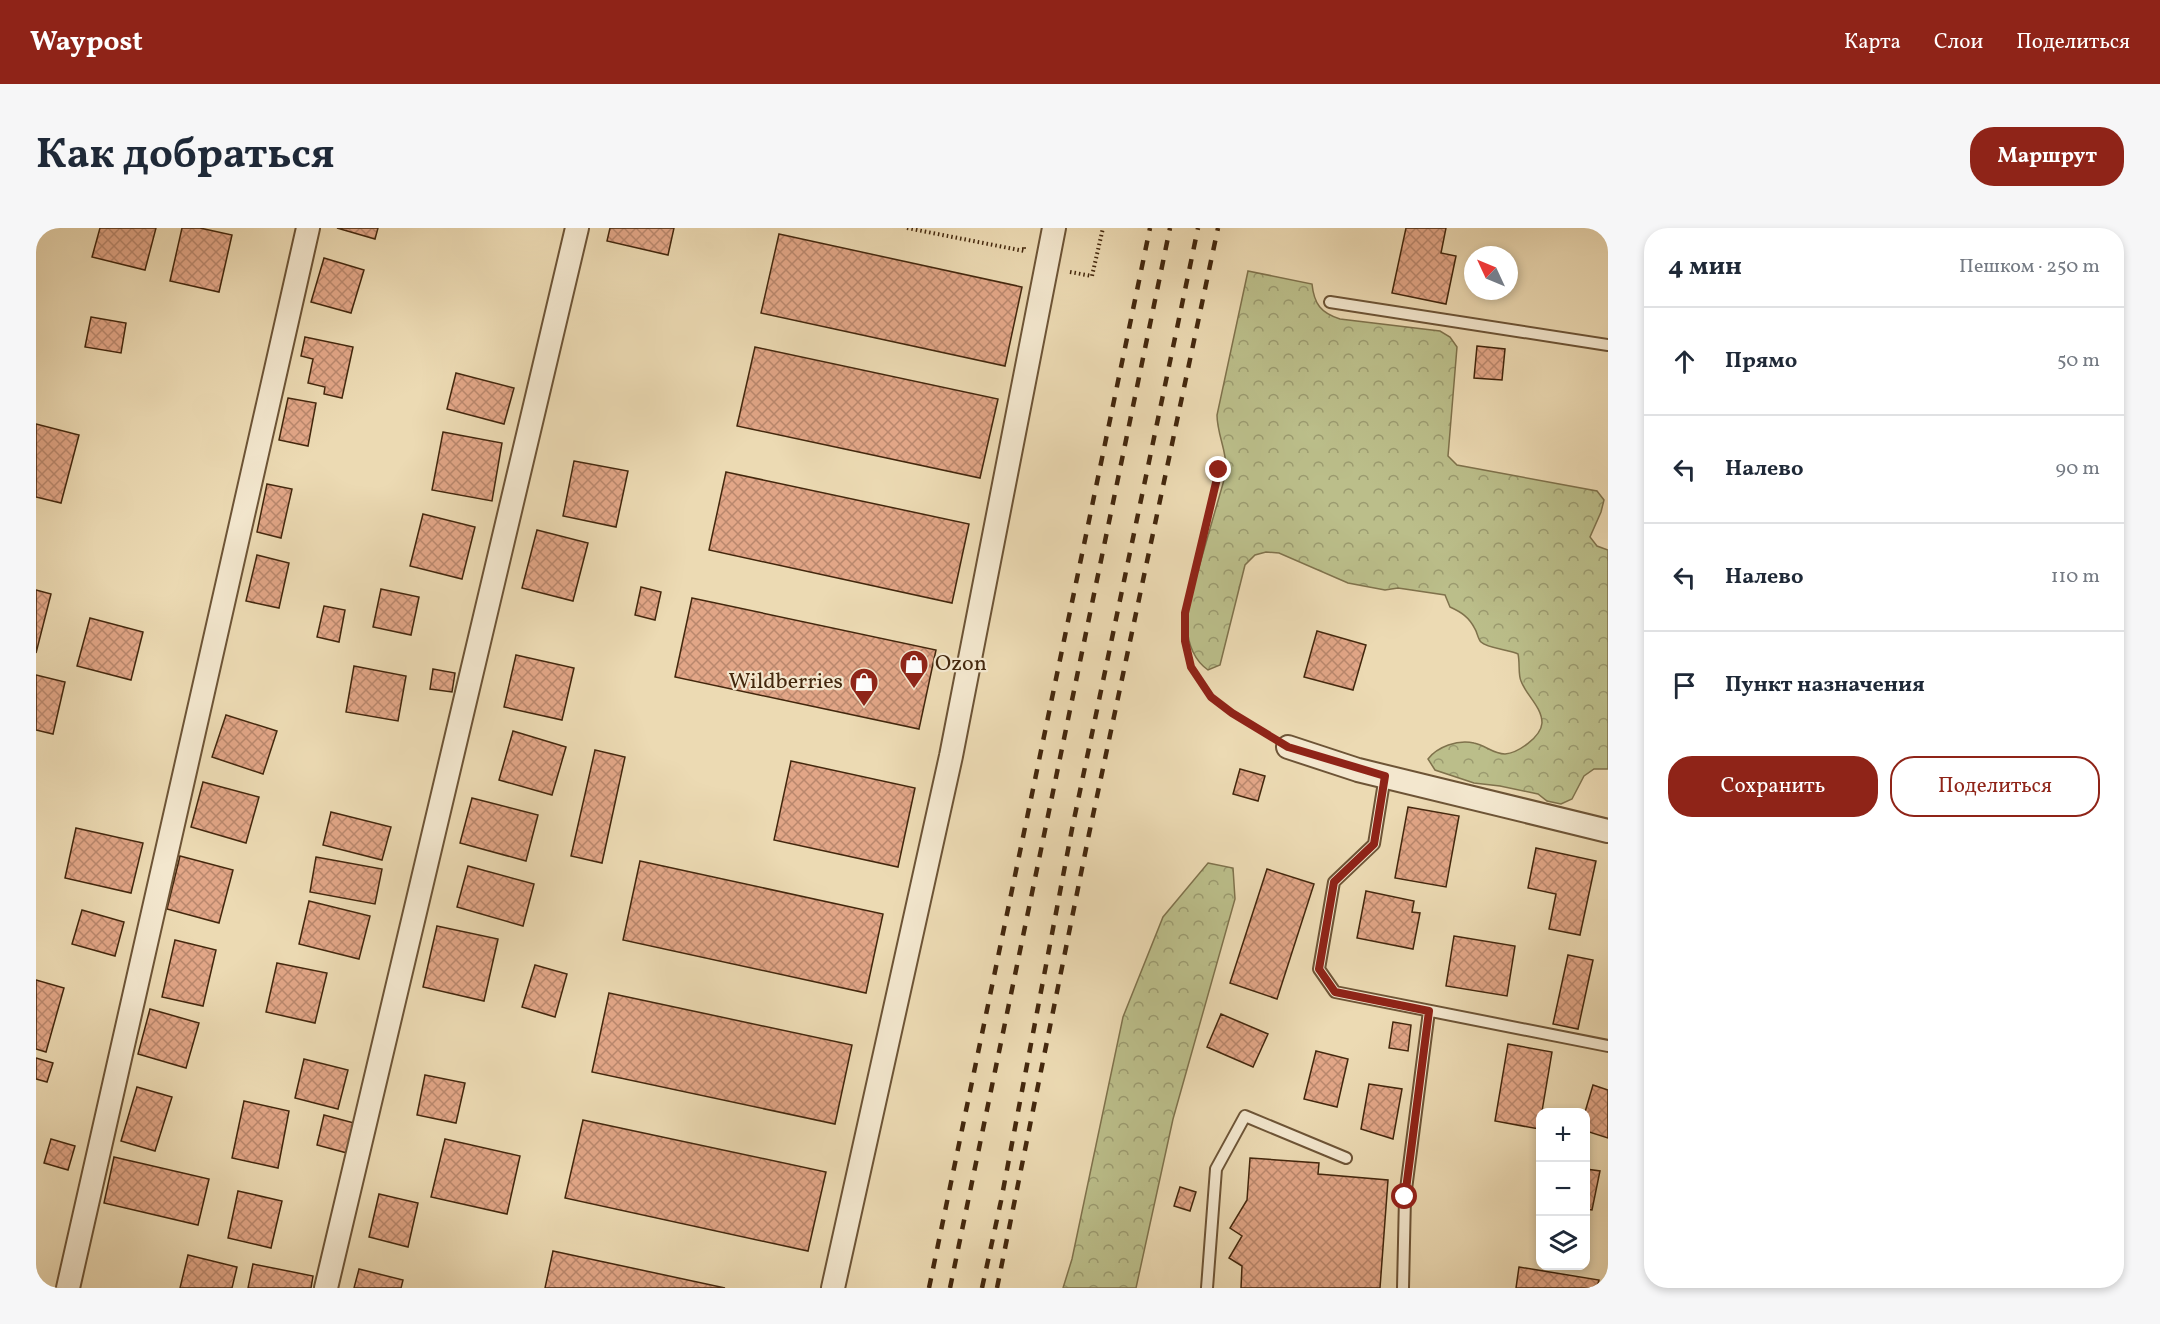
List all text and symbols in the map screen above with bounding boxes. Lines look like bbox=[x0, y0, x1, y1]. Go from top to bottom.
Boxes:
text: Waypost bbox=[30, 23, 143, 62]
text: Карта bbox=[1844, 28, 1901, 57]
text: Слои bbox=[1934, 28, 1983, 57]
text: Поделиться bbox=[2016, 28, 2130, 57]
text: Как добраться bbox=[36, 127, 335, 186]
button: Маршрут bbox=[1970, 127, 2124, 186]
north arrow bbox=[1464, 246, 1518, 300]
text: 4 мин bbox=[1668, 249, 1742, 285]
text: Пешком · 250 m bbox=[1959, 253, 2100, 281]
icon: ahead bbox=[1668, 345, 1701, 378]
text: Прямо bbox=[1725, 346, 1797, 377]
text: 50 m bbox=[2057, 347, 2100, 375]
icon: left bbox=[1668, 453, 1701, 486]
text: Налево bbox=[1725, 454, 1804, 485]
text: 90 m bbox=[2056, 455, 2100, 483]
route end bbox=[1205, 456, 1231, 482]
icon: left bbox=[1668, 561, 1701, 594]
text: Налево bbox=[1725, 562, 1804, 593]
text: 110 m bbox=[2051, 563, 2100, 591]
shop icon: Ozon bbox=[898, 648, 930, 690]
place label: Ozon bbox=[935, 649, 987, 680]
shop icon: Wildberries bbox=[848, 666, 880, 708]
place label: Wildberries bbox=[729, 667, 843, 698]
icon: arrive bbox=[1668, 669, 1701, 702]
text: Пункт назначения bbox=[1725, 670, 1925, 701]
button: Сохранить bbox=[1668, 756, 1878, 817]
button: Поделиться bbox=[1890, 756, 2100, 817]
map controls bbox=[1536, 1108, 1590, 1270]
button: + bbox=[1536, 1108, 1590, 1162]
button: − bbox=[1536, 1162, 1590, 1216]
route start bbox=[1391, 1183, 1417, 1209]
button: layers bbox=[1536, 1216, 1590, 1270]

